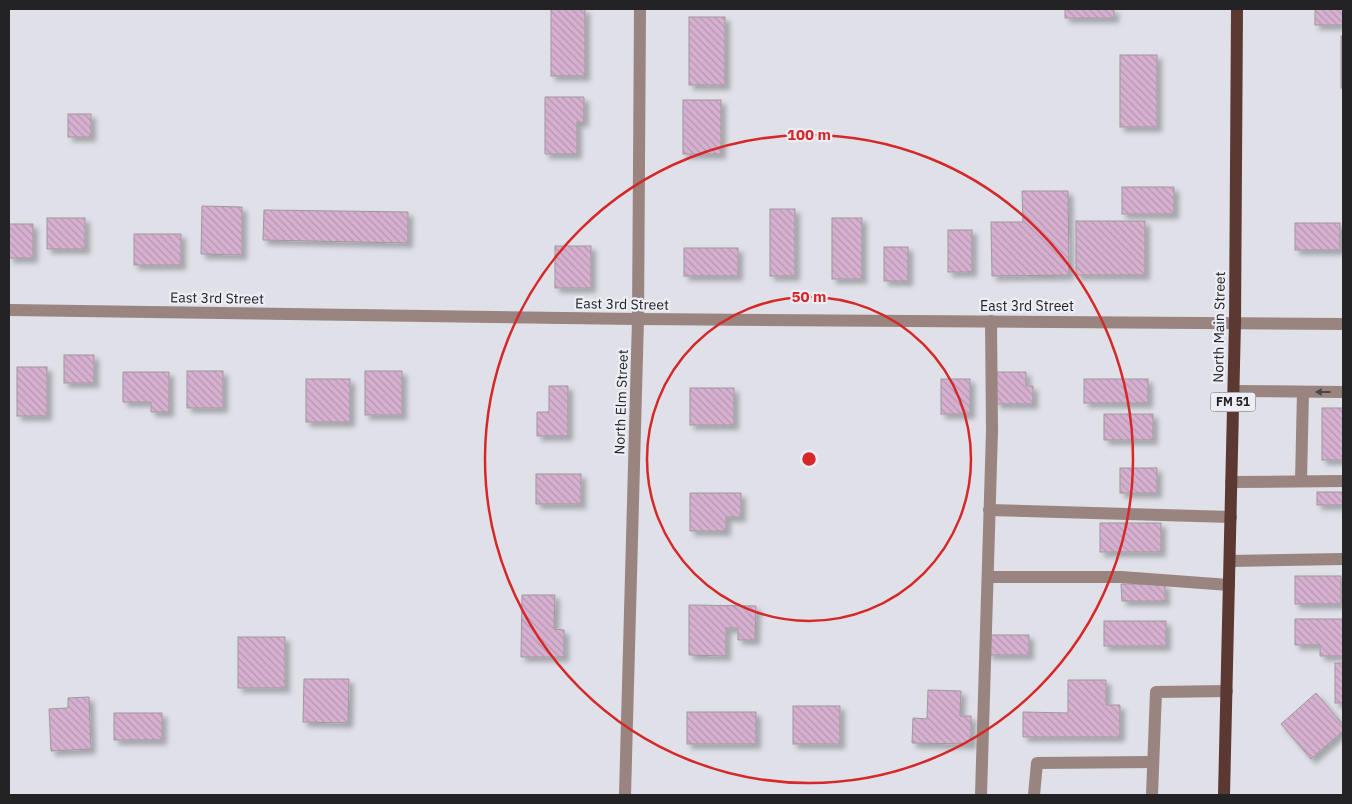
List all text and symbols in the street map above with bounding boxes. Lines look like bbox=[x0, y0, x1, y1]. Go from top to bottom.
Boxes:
text: 100 m bbox=[787, 125, 831, 144]
street label: North Main Street bbox=[1209, 271, 1229, 383]
text: 50 m bbox=[792, 287, 826, 306]
street label: East 3rd Street bbox=[170, 288, 264, 308]
street label: East 3rd Street bbox=[575, 294, 669, 314]
street label: East 3rd Street bbox=[980, 297, 1074, 315]
street label: North Elm Street bbox=[610, 349, 632, 455]
one-way arrow bbox=[1315, 388, 1331, 396]
road number: FM 51 bbox=[1210, 392, 1256, 412]
centre of rings bbox=[800, 450, 818, 468]

